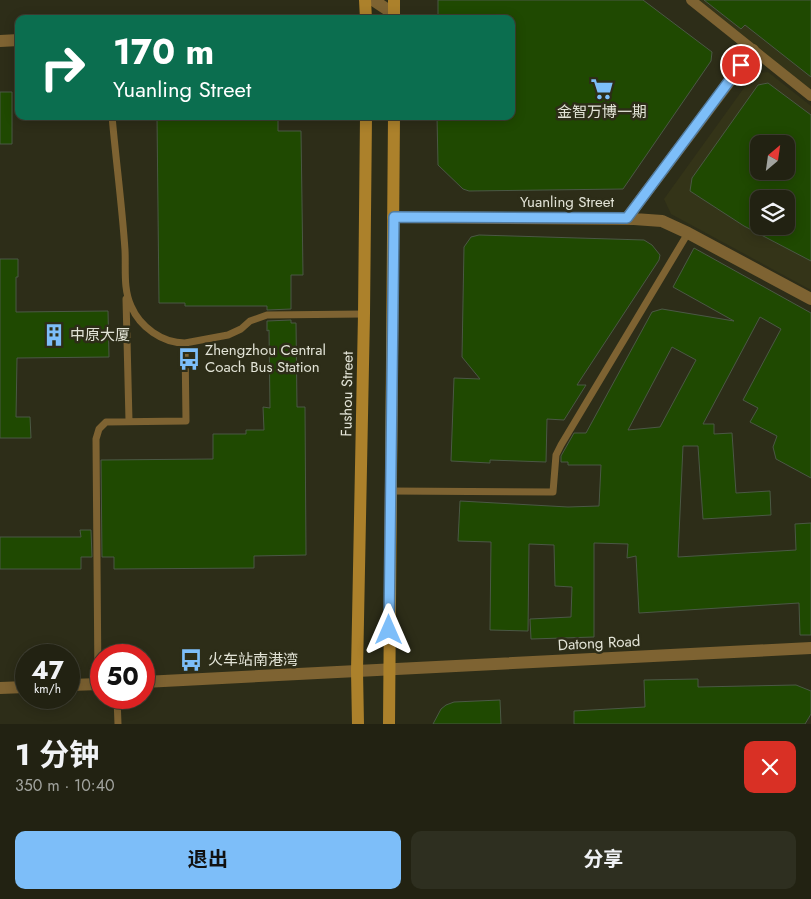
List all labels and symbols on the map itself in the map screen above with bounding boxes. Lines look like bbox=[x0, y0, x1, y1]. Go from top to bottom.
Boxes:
pin bbox=[720, 44, 762, 86]
supermarket icon: 金智万博一期 bbox=[589, 76, 615, 102]
place label: 金智万博一期 bbox=[557, 101, 647, 123]
north arrow bbox=[750, 135, 795, 180]
street label: Yuanling Street bbox=[520, 191, 615, 213]
building icon: 中原大厦 bbox=[41, 322, 67, 348]
place label: 中原大厦 bbox=[70, 324, 130, 346]
place label: Zhengzhou Central Coach Bus Station bbox=[205, 339, 326, 378]
bus stop icon: Zhengzhou Central Coach Bus Station bbox=[176, 346, 202, 372]
street label: Fushou Street bbox=[335, 351, 359, 437]
position arrow bbox=[362, 603, 414, 655]
street label: Datong Road bbox=[557, 630, 641, 656]
speed limit sign: 50 bbox=[90, 644, 155, 709]
bus stop icon: 火车站南港湾 bbox=[178, 647, 204, 673]
place label: 火车站南港湾 bbox=[208, 649, 298, 671]

